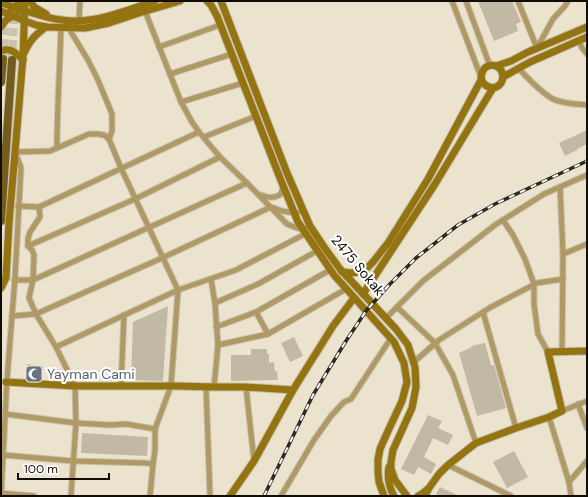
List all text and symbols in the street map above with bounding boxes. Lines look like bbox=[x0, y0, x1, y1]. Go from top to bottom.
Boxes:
street label: 2475 Sokak bbox=[327, 231, 389, 299]
mosque icon: Yayman Cami bbox=[24, 364, 44, 384]
place label: Yayman Cami bbox=[47, 365, 135, 383]
scale bar bbox=[18, 455, 109, 481]
text: 100 m bbox=[24, 461, 58, 477]

